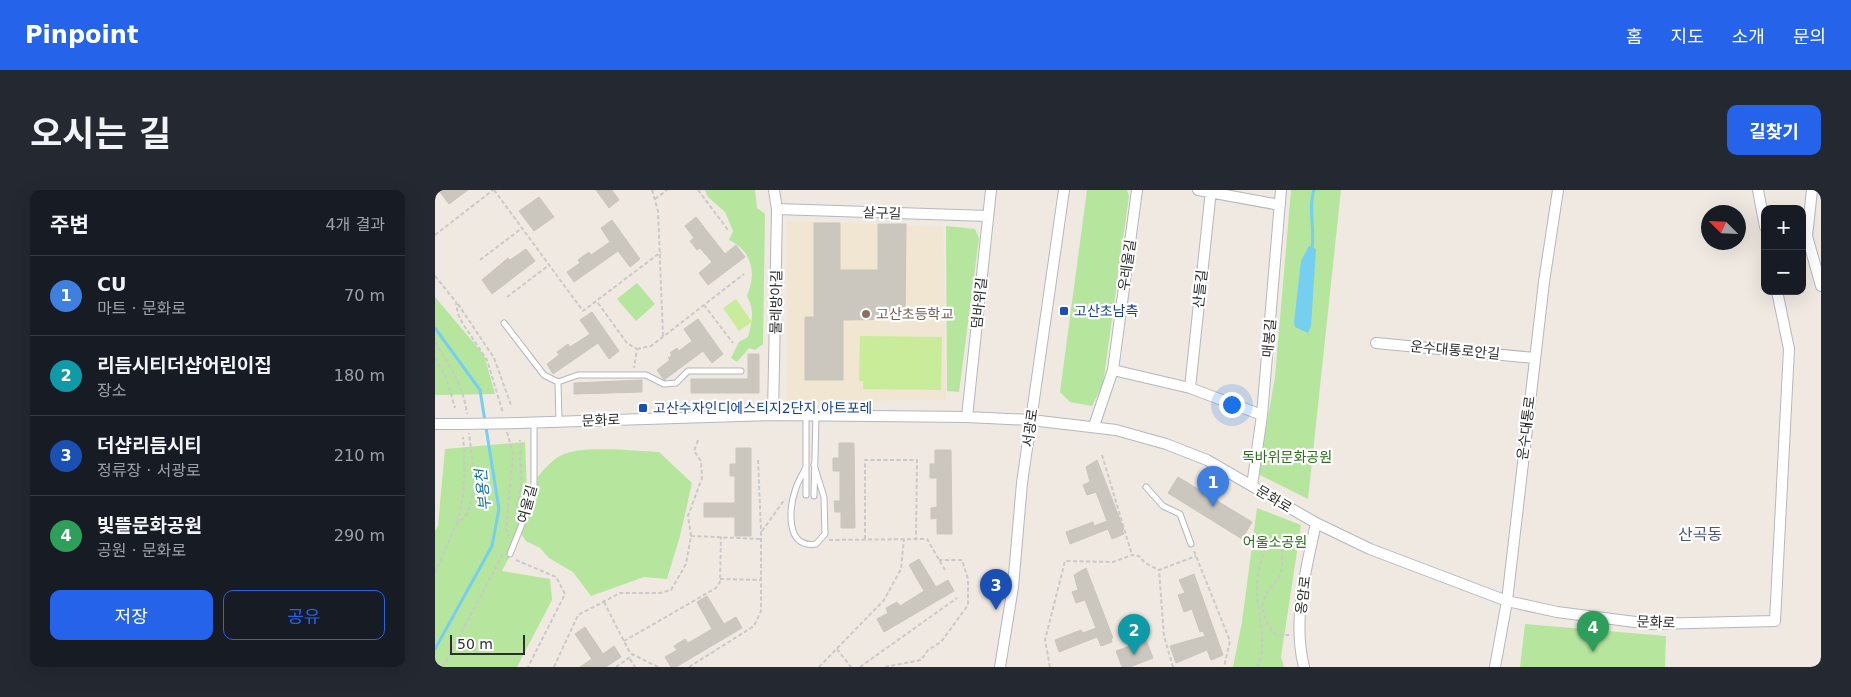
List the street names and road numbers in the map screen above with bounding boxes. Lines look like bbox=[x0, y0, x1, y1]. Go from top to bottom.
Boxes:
street label: 살구길 bbox=[862, 204, 902, 222]
street label: 우레울길 bbox=[1115, 238, 1139, 292]
street label: 산들길 bbox=[1190, 269, 1210, 309]
street label: 물레방아길 bbox=[767, 270, 785, 334]
street label: 덤바위길 bbox=[968, 277, 990, 329]
street label: 매봉길 bbox=[1259, 318, 1279, 358]
street label: 운수대통로안길 bbox=[1409, 338, 1501, 362]
street label: 운수대통로 bbox=[1514, 395, 1538, 461]
street label: 서광로 bbox=[1019, 408, 1041, 448]
street label: 문화로 bbox=[581, 411, 621, 429]
street label: 문화로 bbox=[1253, 482, 1295, 516]
street label: 여울길 bbox=[514, 483, 540, 525]
street label: 옹암로 bbox=[1293, 575, 1313, 615]
street label: 문화로 bbox=[1636, 613, 1676, 631]

